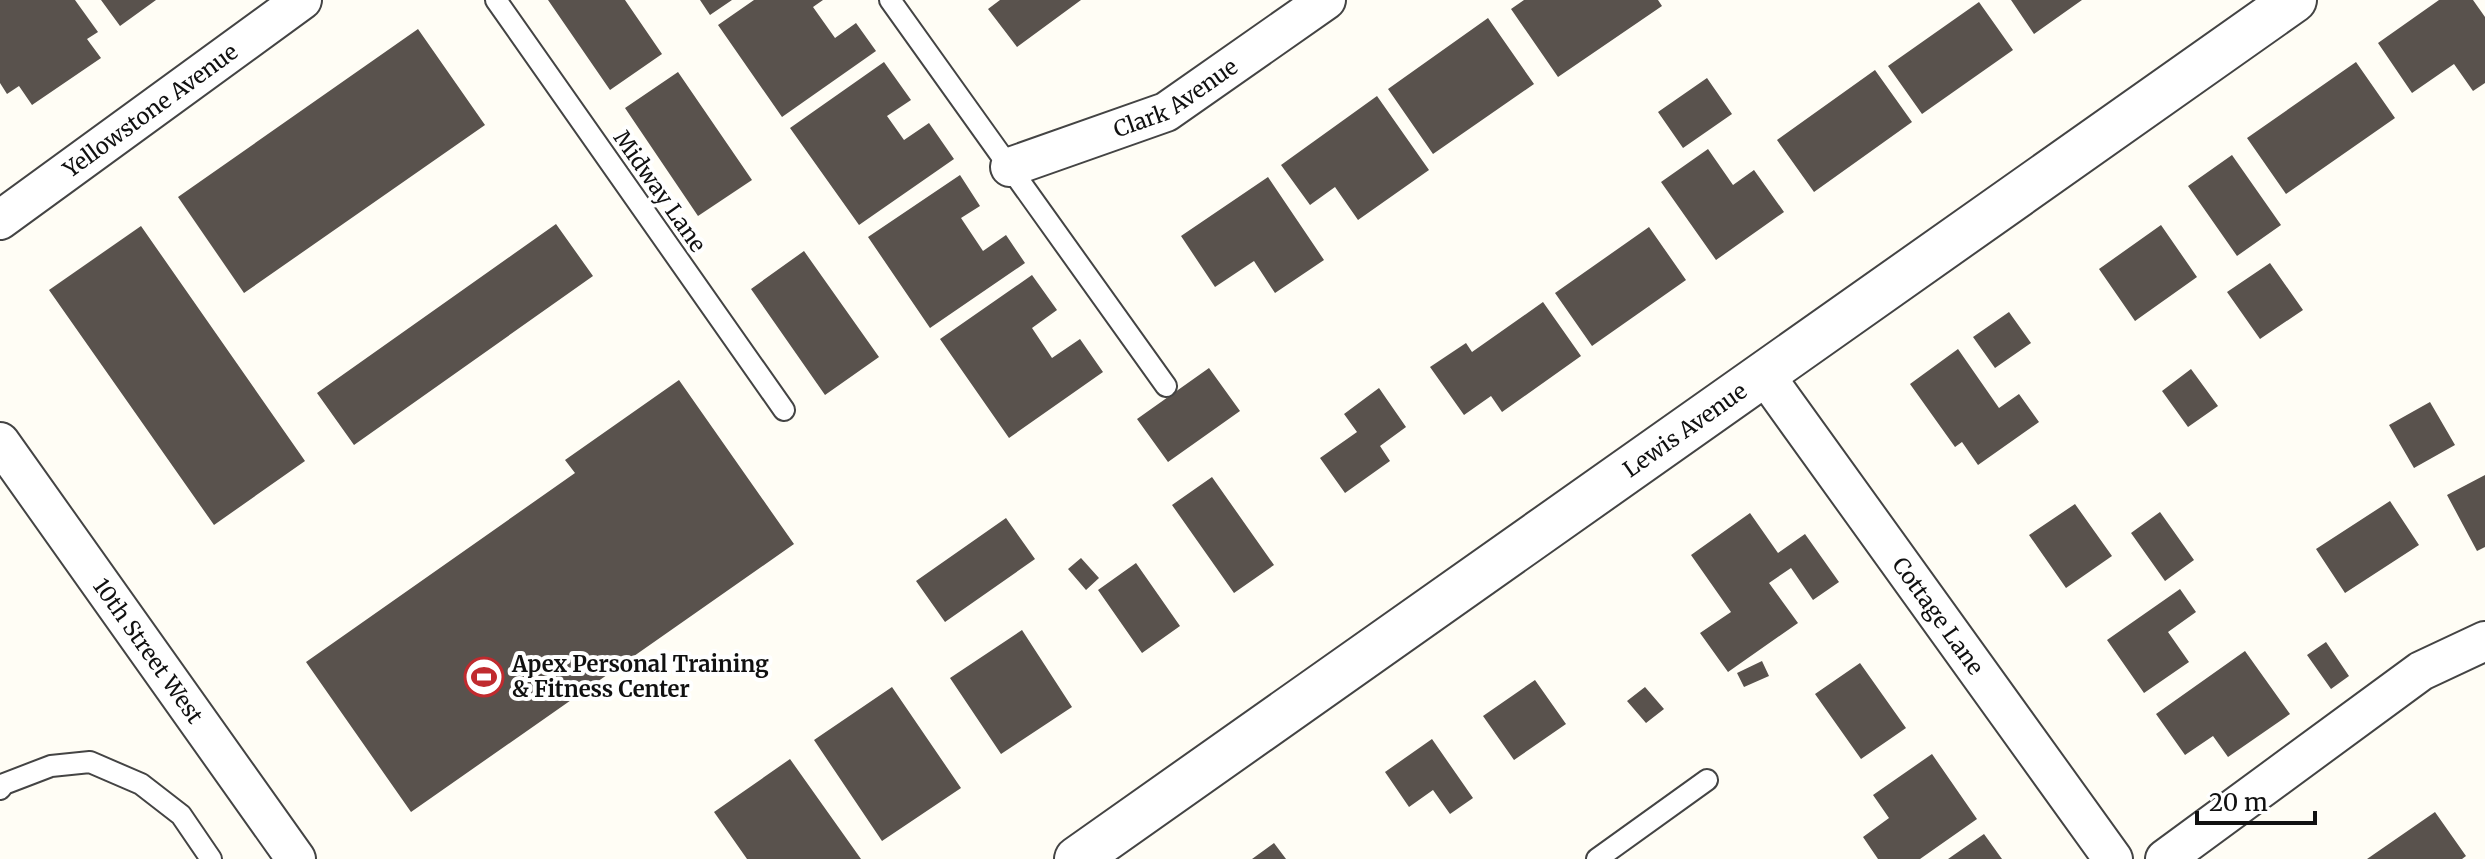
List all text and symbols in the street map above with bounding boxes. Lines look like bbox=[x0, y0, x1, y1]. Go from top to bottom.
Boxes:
street label: Yellowstone Avenue bbox=[57, 38, 243, 184]
street label: Clark Avenue bbox=[1110, 52, 1243, 143]
street label: Midway Lane bbox=[608, 125, 712, 257]
street label: Lewis Avenue bbox=[1618, 377, 1752, 483]
street label: Cottage Lane bbox=[1886, 552, 1990, 680]
street label: 10th Street West bbox=[87, 573, 210, 729]
place label: Apex Personal Training & Fitness Center bbox=[511, 650, 769, 703]
sports icon: Apex Personal Training & Fitness Center bbox=[463, 656, 505, 698]
scale bar bbox=[2197, 775, 2315, 825]
text: 20 m bbox=[2209, 787, 2268, 818]

